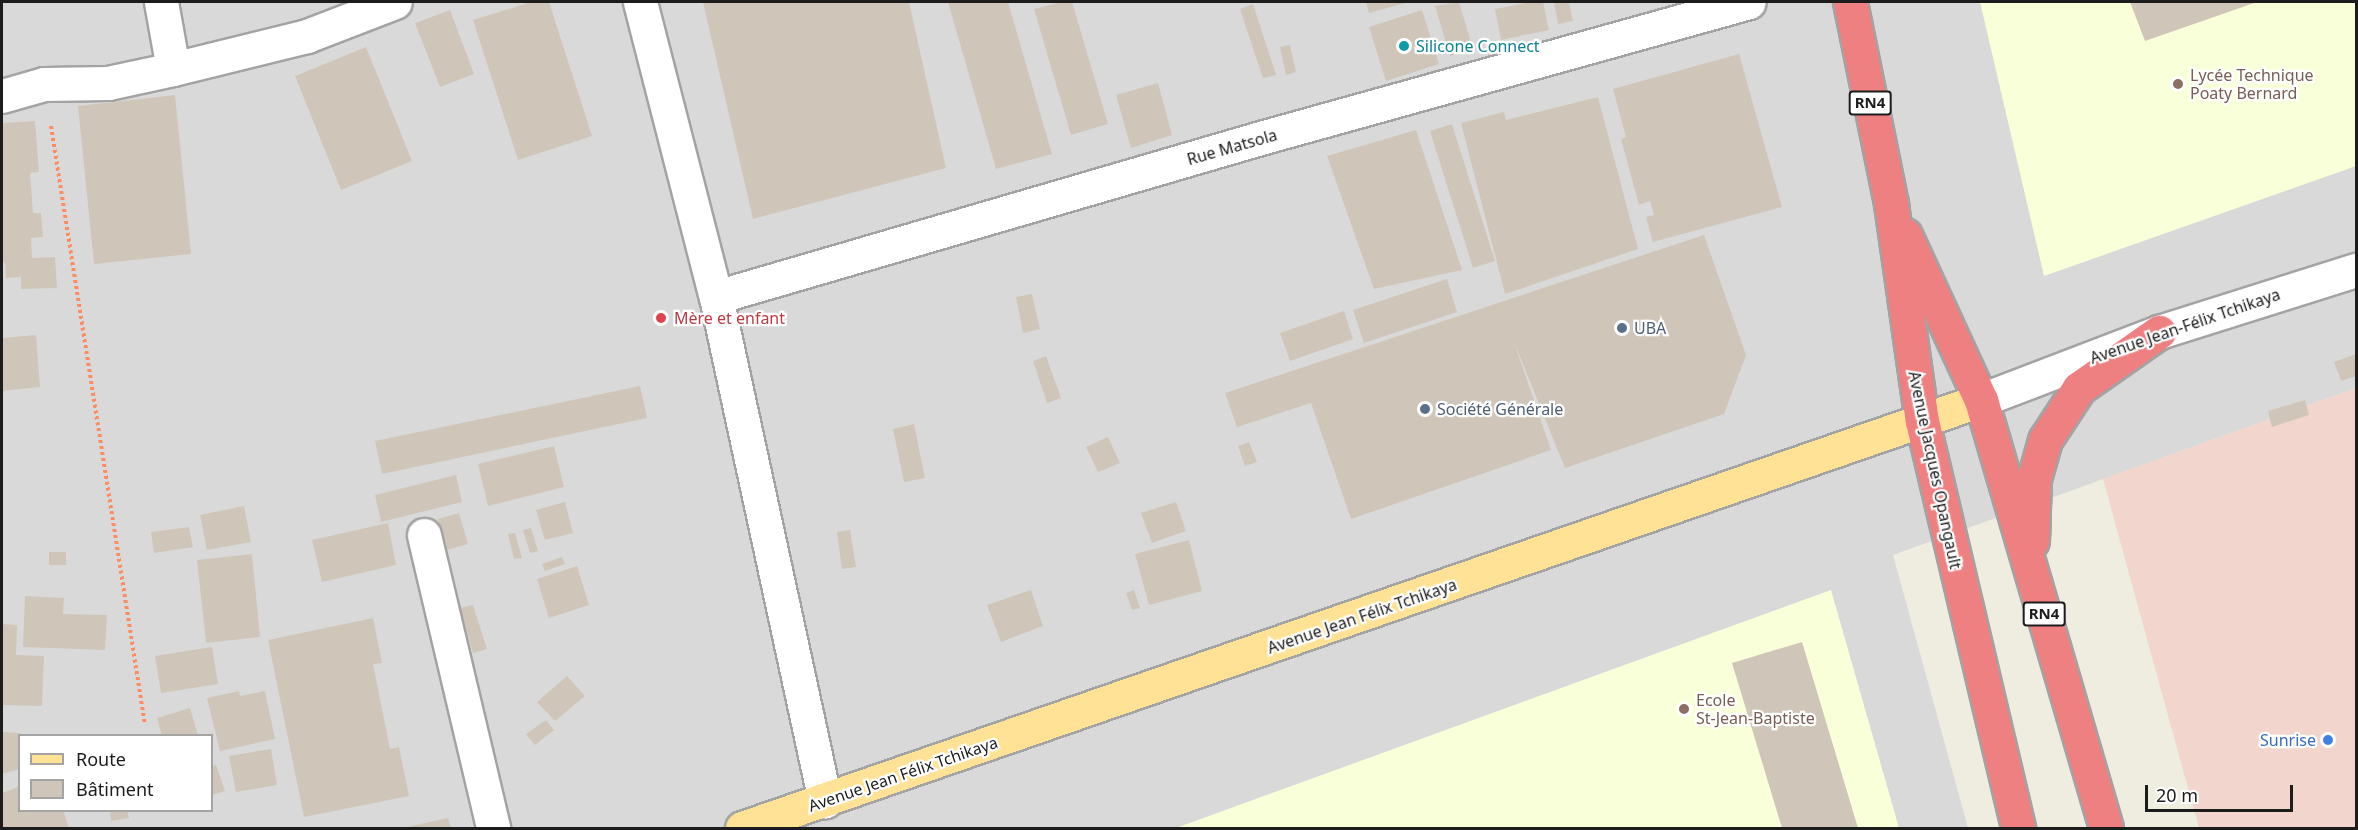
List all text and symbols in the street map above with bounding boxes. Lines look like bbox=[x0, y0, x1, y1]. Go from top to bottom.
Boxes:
place label: Silicone Connect bbox=[1416, 36, 1540, 56]
marker: Silicone Connect bbox=[1397, 39, 1411, 53]
place label: Lycée Technique Poaty Bernard bbox=[2190, 65, 2314, 103]
marker: Lycée Technique Poaty Bernard bbox=[2171, 77, 2185, 91]
road number: RN4 bbox=[1848, 91, 1892, 115]
street label: Rue Matsola bbox=[1185, 125, 1279, 169]
street label: Avenue Jean-Félix Tchikaya bbox=[2087, 284, 2283, 368]
place label: Mère et enfant bbox=[674, 308, 785, 328]
marker: Mère et enfant bbox=[652, 309, 670, 327]
place label: UBA bbox=[1634, 318, 1666, 338]
marker: UBA bbox=[1615, 321, 1629, 335]
street label: Avenue Jacques Opangault bbox=[1905, 369, 1965, 571]
place label: Société Générale bbox=[1437, 399, 1563, 419]
marker: Société Générale bbox=[1418, 402, 1432, 416]
street label: Avenue Jean Félix Tchikaya bbox=[1265, 575, 1459, 657]
road number: RN4 bbox=[2022, 602, 2066, 626]
place label: Ecole St-Jean-Baptiste bbox=[1696, 690, 1815, 728]
marker: Ecole St-Jean-Baptiste bbox=[1677, 702, 1691, 716]
place label: Sunrise bbox=[2260, 730, 2316, 750]
street label: Avenue Jean Félix Tchikaya bbox=[806, 733, 1000, 815]
marker: Sunrise bbox=[2321, 733, 2335, 747]
legend bbox=[18, 734, 213, 812]
text: Route bbox=[76, 747, 126, 771]
scale bar bbox=[2148, 773, 2296, 811]
text: Bâtiment bbox=[76, 777, 154, 801]
text: 20 m bbox=[2156, 783, 2198, 807]

